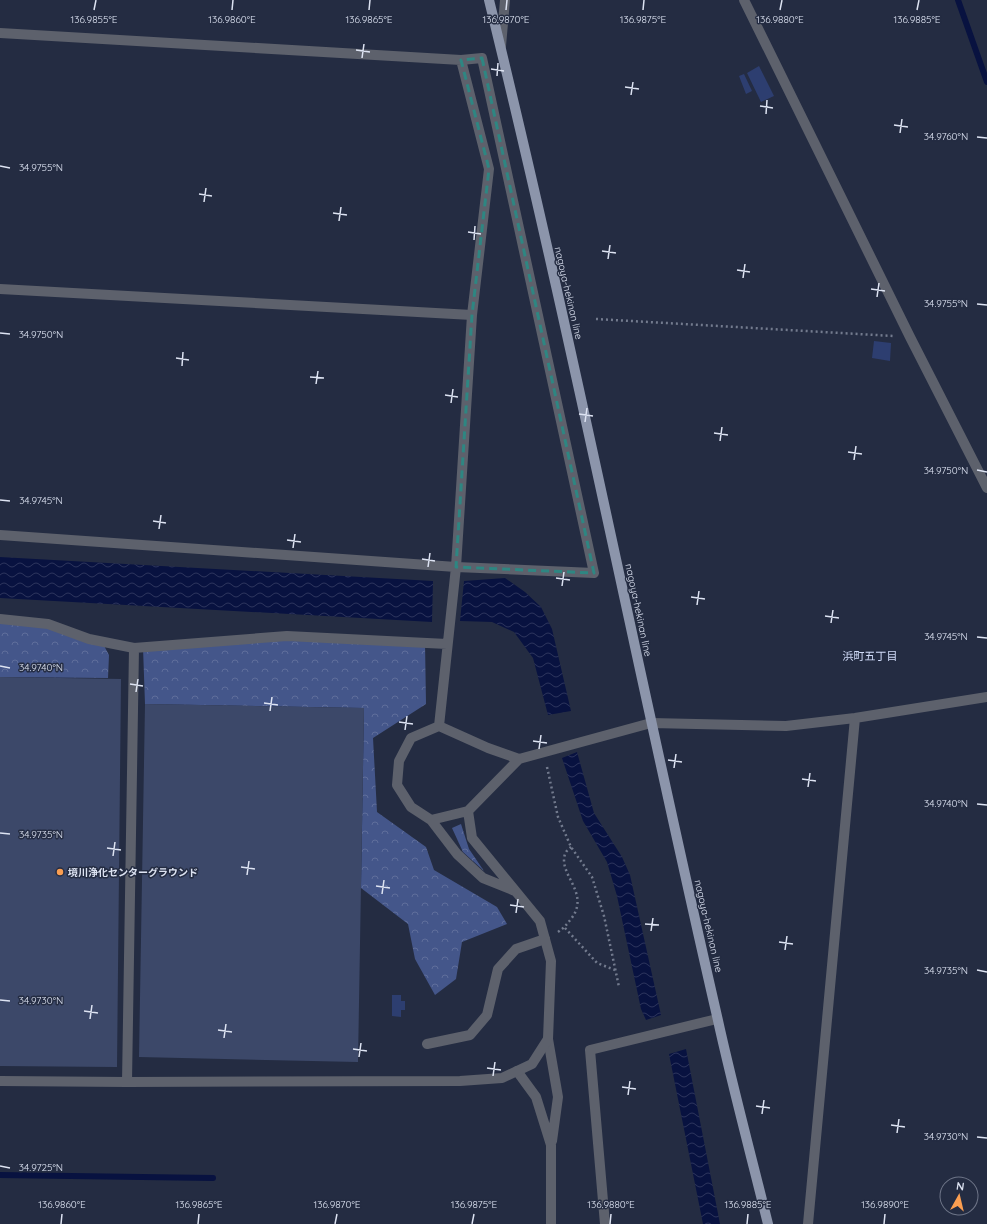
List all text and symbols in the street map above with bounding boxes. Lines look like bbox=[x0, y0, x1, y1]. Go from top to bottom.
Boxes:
text: 136.9855°E bbox=[70, 13, 118, 26]
text: 136.9860°E bbox=[208, 13, 256, 26]
text: 136.9865°E bbox=[346, 13, 393, 26]
text: 136.9870°E bbox=[483, 13, 530, 26]
text: 136.9875°E bbox=[620, 13, 667, 26]
text: 136.9880°E bbox=[756, 13, 804, 26]
text: 136.9885°E bbox=[894, 13, 941, 26]
text: 34.9760°N bbox=[924, 130, 968, 143]
text: 34.9755°N bbox=[19, 161, 63, 174]
street label: nagoya-hekinan line bbox=[552, 246, 586, 341]
text: 34.9755°N bbox=[924, 297, 968, 310]
text: 34.9750°N bbox=[19, 328, 63, 341]
text: 34.9750°N bbox=[924, 464, 968, 477]
text: 34.9745°N bbox=[19, 494, 63, 507]
street label: nagoya-hekinan line bbox=[622, 562, 655, 658]
text: 34.9745°N bbox=[924, 630, 968, 643]
district label: 浜町五丁目 bbox=[843, 649, 898, 663]
text: 34.9740°N bbox=[19, 661, 63, 674]
text: 34.9740°N bbox=[924, 797, 968, 810]
text: 34.9735°N bbox=[19, 828, 63, 841]
place label: 境川浄化センターグラウンド bbox=[68, 866, 198, 879]
marker: 境川浄化センターグラウンド bbox=[55, 867, 65, 877]
street label: nagoya-hekinan line bbox=[692, 879, 726, 974]
text: 34.9735°N bbox=[924, 964, 968, 977]
text: 34.9730°N bbox=[19, 994, 63, 1007]
text: 34.9730°N bbox=[924, 1130, 968, 1143]
text: 34.9725°N bbox=[19, 1161, 63, 1174]
north arrow bbox=[939, 1176, 979, 1216]
text: N bbox=[955, 1179, 965, 1194]
text: 136.9860°E bbox=[38, 1198, 86, 1211]
text: 136.9865°E bbox=[176, 1198, 223, 1211]
text: 136.9870°E bbox=[314, 1198, 361, 1211]
text: 136.9875°E bbox=[451, 1198, 498, 1211]
text: 136.9880°E bbox=[587, 1198, 635, 1211]
text: 136.9885°E bbox=[725, 1198, 772, 1211]
text: 136.9890°E bbox=[861, 1198, 909, 1211]

